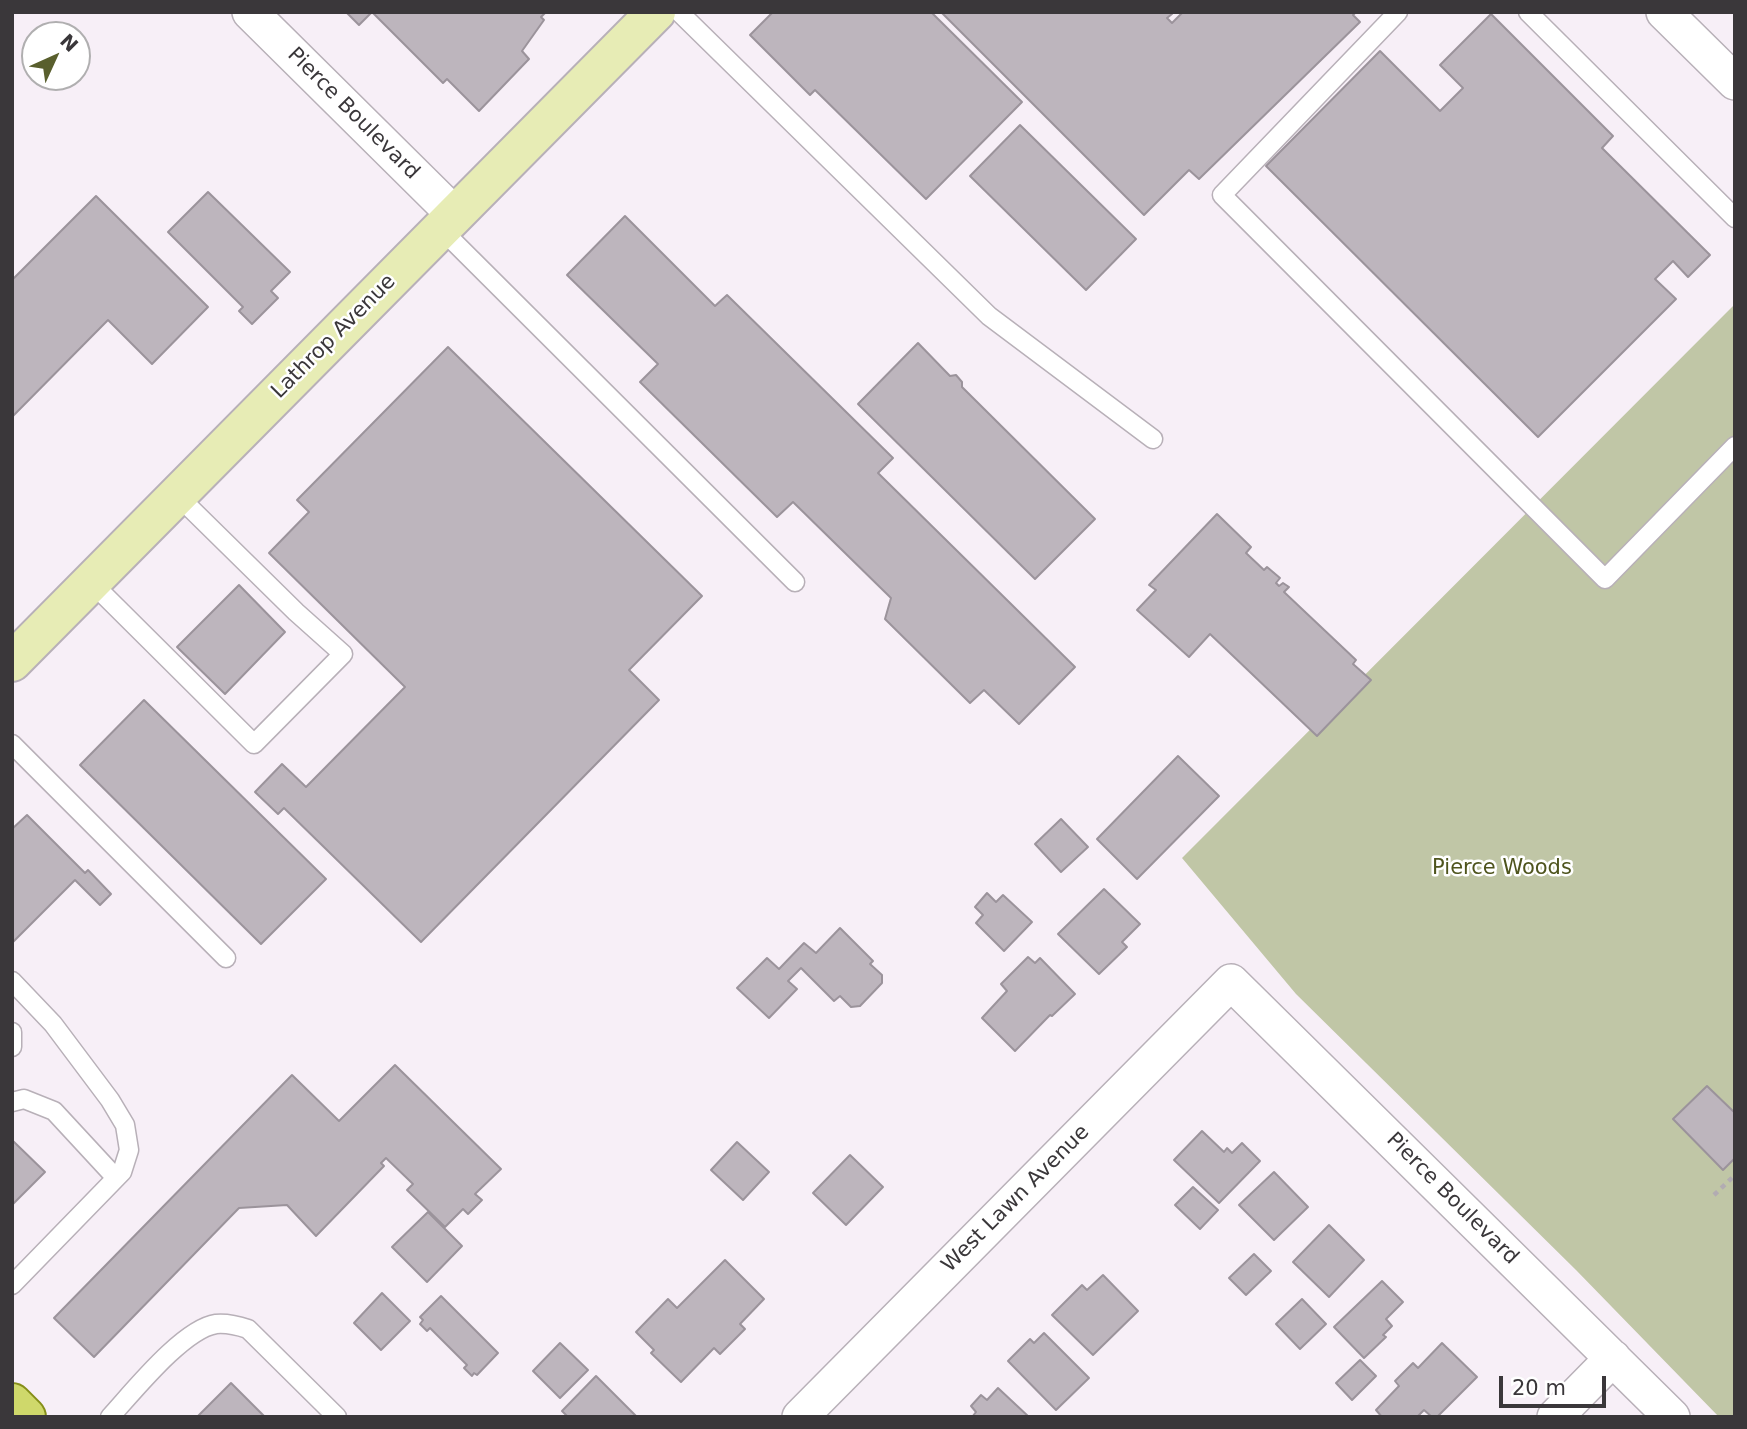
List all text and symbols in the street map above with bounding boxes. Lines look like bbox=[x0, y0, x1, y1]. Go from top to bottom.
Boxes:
north arrow bbox=[21, 21, 91, 91]
text: N bbox=[56, 29, 83, 56]
street label: Pierce Boulevard bbox=[282, 43, 424, 185]
street label: Lathrop Avenue bbox=[267, 270, 401, 404]
park label: Pierce Woods bbox=[1432, 856, 1572, 882]
street label: West Lawn Avenue bbox=[937, 1120, 1095, 1278]
street label: Pierce Boulevard bbox=[1381, 1128, 1523, 1270]
scale bar bbox=[1502, 1362, 1609, 1406]
text: 20 m bbox=[1512, 1376, 1566, 1400]

